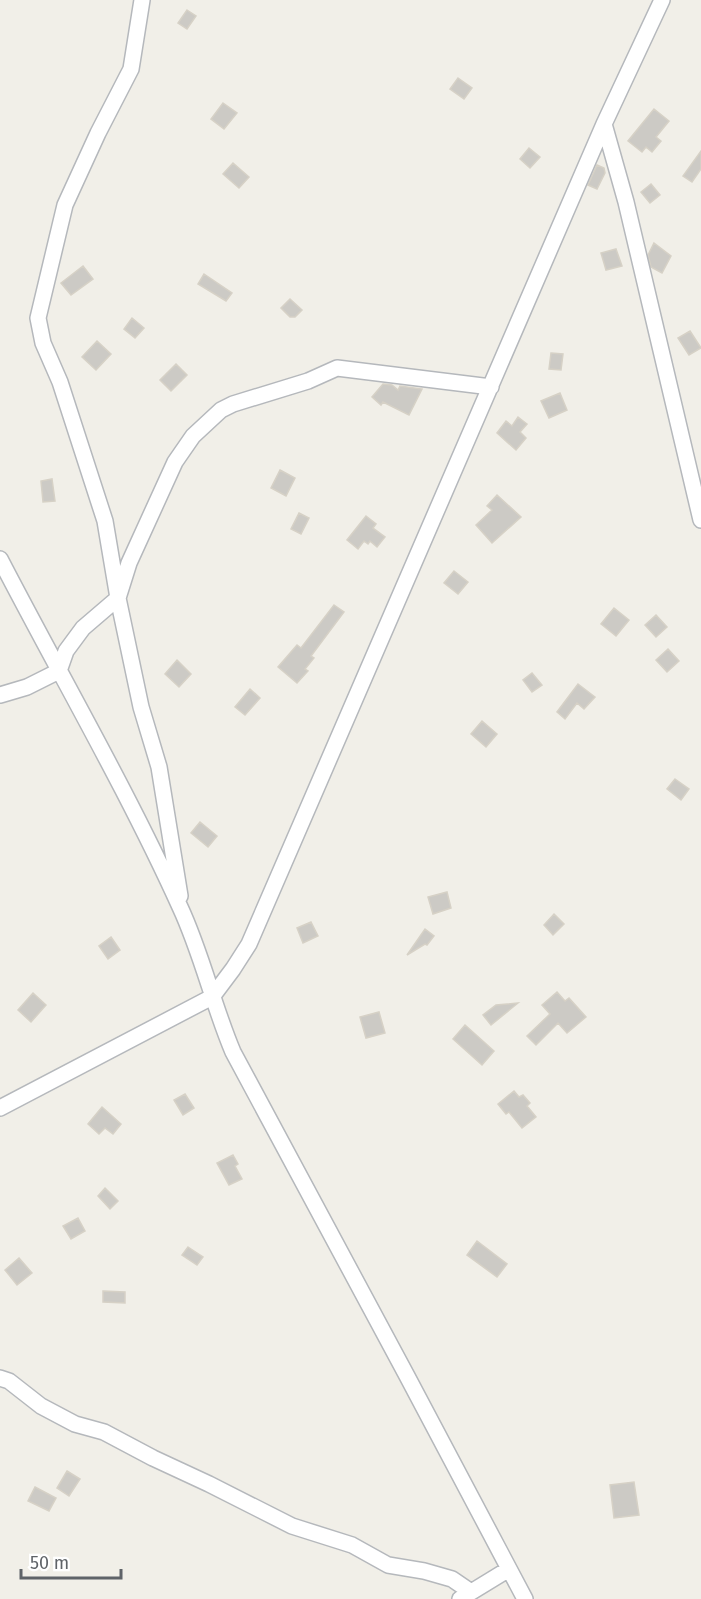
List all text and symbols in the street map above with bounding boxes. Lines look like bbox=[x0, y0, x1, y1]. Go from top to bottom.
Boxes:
scale bar bbox=[21, 1542, 122, 1580]
text: 50 m bbox=[30, 1552, 69, 1574]

